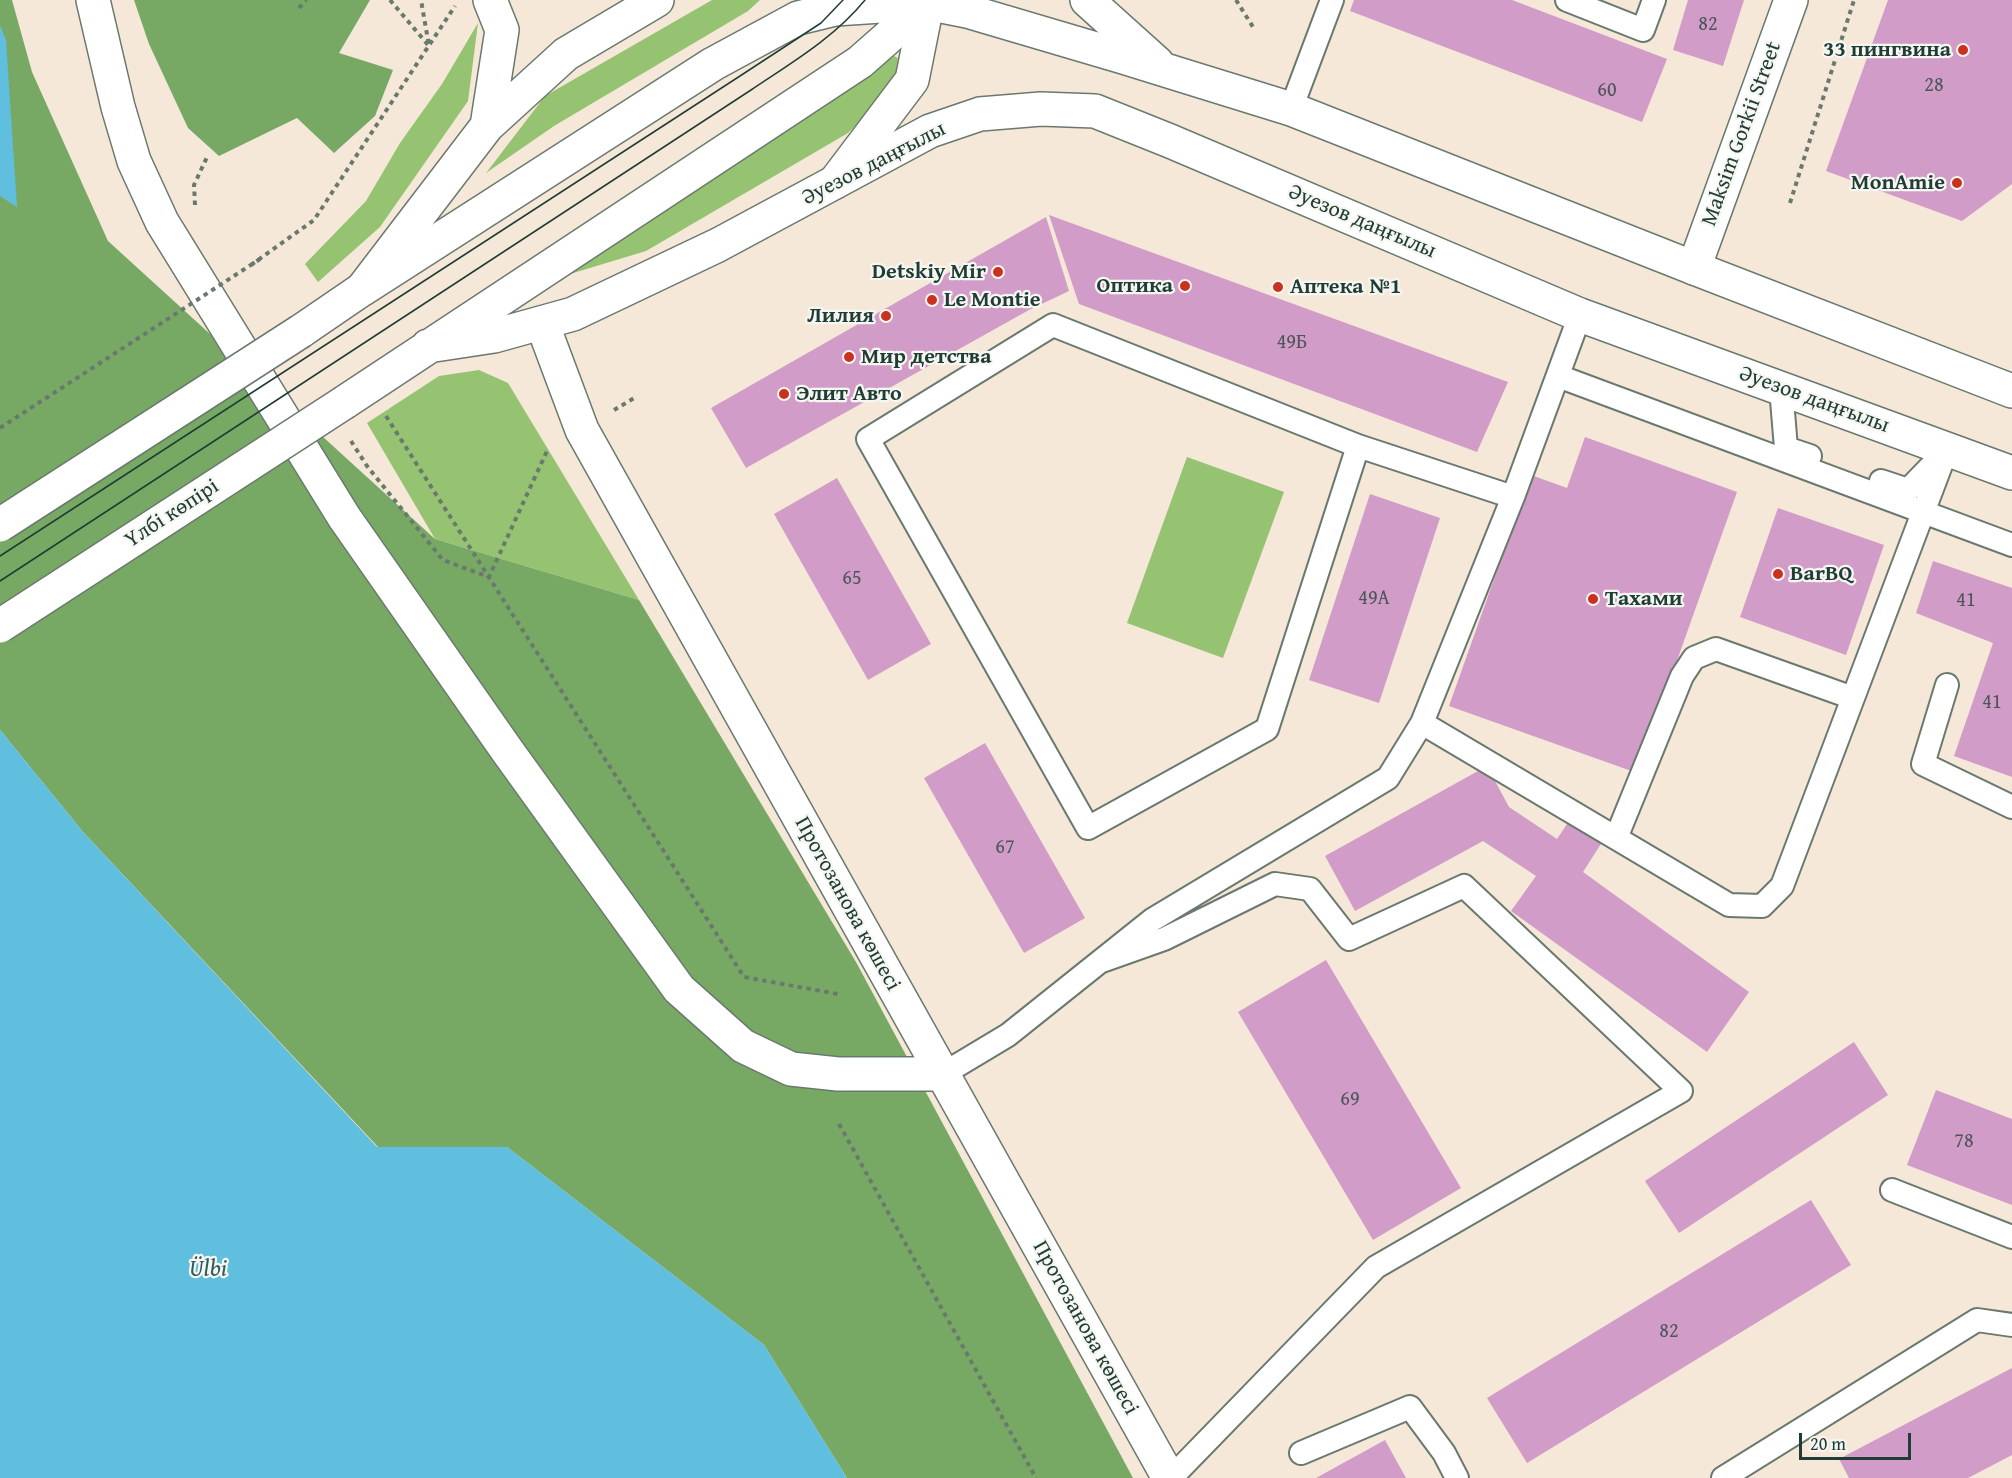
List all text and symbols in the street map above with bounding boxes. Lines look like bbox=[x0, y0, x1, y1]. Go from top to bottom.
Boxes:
house number: 82 bbox=[1698, 13, 1718, 37]
place label: 33 пингвина bbox=[1823, 37, 1951, 63]
street label: Maksim Gorkii Street bbox=[1696, 38, 1788, 230]
marker: 33 пингвина bbox=[1956, 43, 1970, 57]
house number: 28 bbox=[1924, 74, 1944, 98]
house number: 60 bbox=[1597, 79, 1617, 103]
street label: Әуезов даңғылы bbox=[798, 116, 950, 212]
place label: MonAmie bbox=[1851, 170, 1945, 196]
marker: MonAmie bbox=[1950, 176, 1964, 190]
street label: Әуезов даңғылы bbox=[1284, 179, 1440, 265]
place label: Detskiy Mir bbox=[872, 259, 986, 285]
marker: Detskiy Mir bbox=[991, 265, 1005, 279]
place label: Оптика bbox=[1097, 273, 1173, 299]
place label: Аптека №1 bbox=[1290, 274, 1401, 300]
marker: Оптика bbox=[1178, 279, 1192, 293]
marker: Аптека №1 bbox=[1271, 280, 1285, 294]
place label: Le Montie bbox=[944, 287, 1041, 313]
marker: Le Montie bbox=[925, 293, 939, 307]
place label: Лилия bbox=[807, 303, 874, 329]
marker: Лилия bbox=[879, 309, 893, 323]
house number: 49Б bbox=[1277, 331, 1307, 355]
place label: Мир детства bbox=[861, 344, 991, 370]
marker: Мир детства bbox=[842, 350, 856, 364]
street label: Әуезов даңғылы bbox=[1735, 361, 1893, 439]
place label: Элит Авто bbox=[796, 381, 902, 407]
marker: Элит Авто bbox=[777, 387, 791, 401]
street label: Үлбі көпірі bbox=[120, 474, 224, 554]
place label: BarBQ bbox=[1790, 561, 1852, 587]
house number: 65 bbox=[842, 567, 862, 591]
marker: BarBQ bbox=[1771, 567, 1785, 581]
place label: Тахами bbox=[1605, 586, 1683, 612]
house number: 49А bbox=[1358, 587, 1390, 611]
house number: 41 bbox=[1956, 589, 1976, 613]
marker: Тахами bbox=[1586, 592, 1600, 606]
house number: 41 bbox=[1982, 691, 2002, 715]
street label: Протозанова көшесі bbox=[788, 812, 906, 996]
house number: 67 bbox=[995, 836, 1015, 860]
house number: 69 bbox=[1340, 1088, 1360, 1112]
house number: 78 bbox=[1954, 1130, 1974, 1154]
street label: Протозанова көшесі bbox=[1026, 1236, 1144, 1420]
water label: Ülbi bbox=[189, 1256, 227, 1284]
house number: 82 bbox=[1659, 1320, 1679, 1344]
scale bar bbox=[1802, 1421, 1914, 1459]
text: 20 m bbox=[1810, 1430, 1846, 1457]

